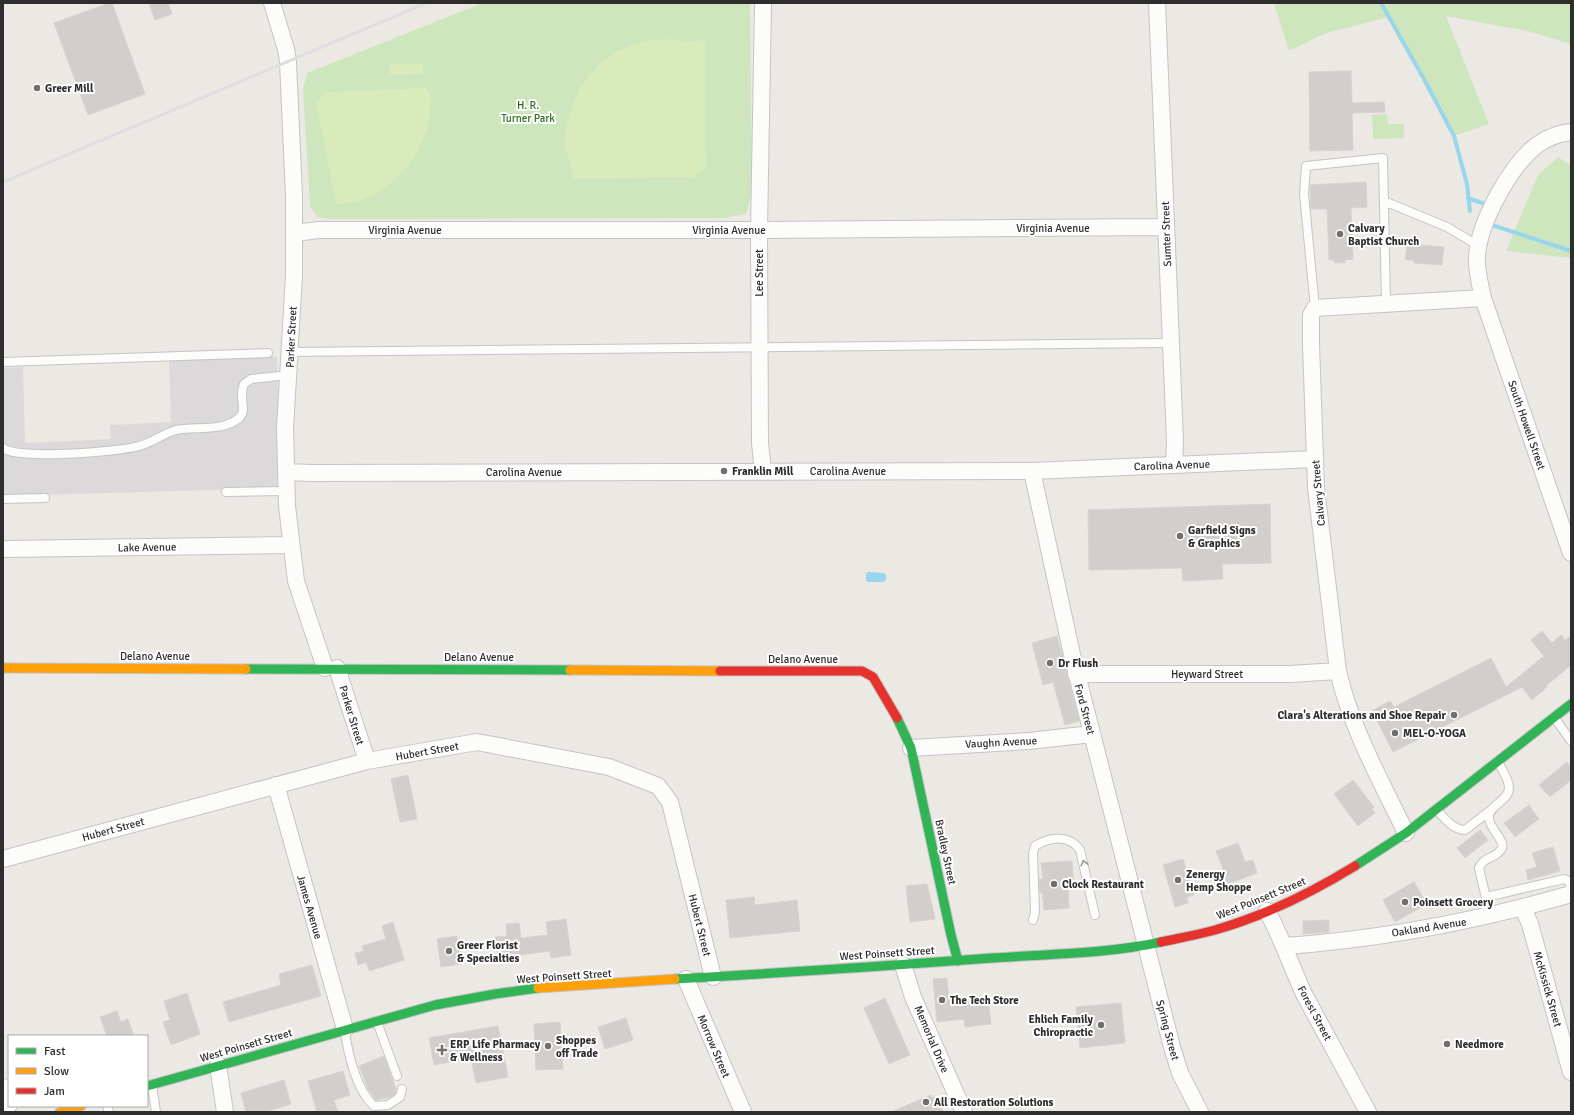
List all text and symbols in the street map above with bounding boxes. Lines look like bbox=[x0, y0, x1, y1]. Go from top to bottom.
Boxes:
place label: Greer Mill bbox=[45, 82, 94, 95]
marker: Greer Mill bbox=[32, 83, 42, 93]
park label: H. R. Turner Park bbox=[501, 99, 555, 125]
street label: Sumter Street bbox=[1159, 201, 1174, 267]
street label: Virginia Avenue bbox=[1016, 222, 1090, 235]
place label: Calvary Baptist Church bbox=[1348, 222, 1419, 248]
street label: Virginia Avenue bbox=[368, 224, 442, 237]
street label: Virginia Avenue bbox=[692, 224, 766, 237]
marker: Calvary Baptist Church bbox=[1335, 229, 1345, 239]
street label: Lee Street bbox=[753, 249, 766, 297]
street label: Parker Street bbox=[283, 306, 300, 368]
street label: South Howell Street bbox=[1505, 379, 1548, 472]
street label: Carolina Avenue bbox=[1134, 458, 1210, 473]
street label: Calvary Street bbox=[1309, 459, 1328, 527]
place label: Franklin Mill bbox=[732, 465, 794, 478]
street label: Carolina Avenue bbox=[810, 465, 886, 478]
street label: Carolina Avenue bbox=[486, 466, 562, 479]
marker: Franklin Mill bbox=[719, 466, 729, 476]
place label: Garfield Signs & Graphics bbox=[1188, 524, 1256, 550]
marker: Garfield Signs & Graphics bbox=[1175, 531, 1185, 541]
street label: Lake Avenue bbox=[117, 540, 177, 555]
street label: Delano Avenue bbox=[120, 650, 190, 663]
street label: Delano Avenue bbox=[444, 651, 514, 664]
street label: Delano Avenue bbox=[768, 653, 838, 666]
place label: Dr Flush bbox=[1058, 657, 1098, 670]
marker: Dr Flush bbox=[1045, 658, 1055, 668]
street label: Heyward Street bbox=[1171, 668, 1243, 681]
street label: Ford Street bbox=[1072, 682, 1098, 736]
street label: Parker Street bbox=[336, 684, 367, 747]
place label: Clara's Alterations and Shoe Repair bbox=[1277, 709, 1447, 722]
marker: Clara's Alterations and Shoe Repair bbox=[1449, 710, 1459, 720]
place label: MEL-O-YOGA bbox=[1403, 727, 1466, 740]
marker: MEL-O-YOGA bbox=[1390, 728, 1400, 738]
street label: Vaughn Avenue bbox=[965, 734, 1037, 751]
street label: Hubert Street bbox=[394, 740, 460, 763]
street label: Hubert Street bbox=[81, 815, 146, 844]
street label: Bradley Street bbox=[932, 818, 959, 886]
one-way arrow bbox=[1080, 860, 1088, 866]
place label: Zenergy Hemp Shoppe bbox=[1186, 868, 1252, 894]
street label: James Avenue bbox=[294, 874, 325, 941]
marker: Zenergy Hemp Shoppe bbox=[1173, 875, 1183, 885]
street label: West Poinsett Street bbox=[1215, 875, 1308, 922]
place label: Clock Restaurant bbox=[1062, 878, 1144, 891]
marker: Clock Restaurant bbox=[1049, 879, 1059, 889]
street label: Hubert Street bbox=[685, 893, 714, 958]
place label: Poinsett Grocery bbox=[1413, 896, 1494, 909]
marker: Poinsett Grocery bbox=[1400, 897, 1410, 907]
street label: Oakland Avenue bbox=[1391, 915, 1467, 940]
place label: Greer Florist & Specialties bbox=[457, 939, 520, 965]
street label: West Poinsett Street bbox=[839, 944, 935, 963]
marker: Greer Florist & Specialties bbox=[444, 946, 454, 956]
street label: McKissick Street bbox=[1531, 950, 1565, 1029]
street label: West Poinsett Street bbox=[516, 967, 612, 986]
street label: Forest Street bbox=[1295, 984, 1335, 1043]
place label: The Tech Store bbox=[950, 994, 1019, 1007]
marker: The Tech Store bbox=[937, 995, 947, 1005]
street label: Spring Street bbox=[1153, 998, 1182, 1062]
street label: Memorial Drive bbox=[912, 1004, 952, 1075]
street label: Morrow Street bbox=[694, 1013, 733, 1080]
place label: Ehlich Family Chiropractic bbox=[1028, 1013, 1094, 1039]
marker: Ehlich Family Chiropractic bbox=[1096, 1020, 1106, 1030]
street label: West Poinsett Street bbox=[199, 1026, 294, 1065]
place label: Shoppes off Trade bbox=[556, 1034, 598, 1060]
legend bbox=[8, 1035, 148, 1107]
place label: ERP Life Pharmacy & Wellness bbox=[450, 1038, 541, 1064]
place label: Needmore bbox=[1455, 1038, 1504, 1051]
marker: Needmore bbox=[1442, 1039, 1452, 1049]
marker: Shoppes off Trade bbox=[543, 1041, 553, 1051]
text: Fast bbox=[44, 1044, 65, 1059]
marker: ERP Life Pharmacy & Wellness bbox=[437, 1045, 447, 1055]
text: Slow bbox=[44, 1064, 69, 1079]
text: Jam bbox=[44, 1084, 65, 1099]
place label: All Restoration Solutions bbox=[934, 1096, 1054, 1109]
marker: All Restoration Solutions bbox=[921, 1097, 931, 1107]

